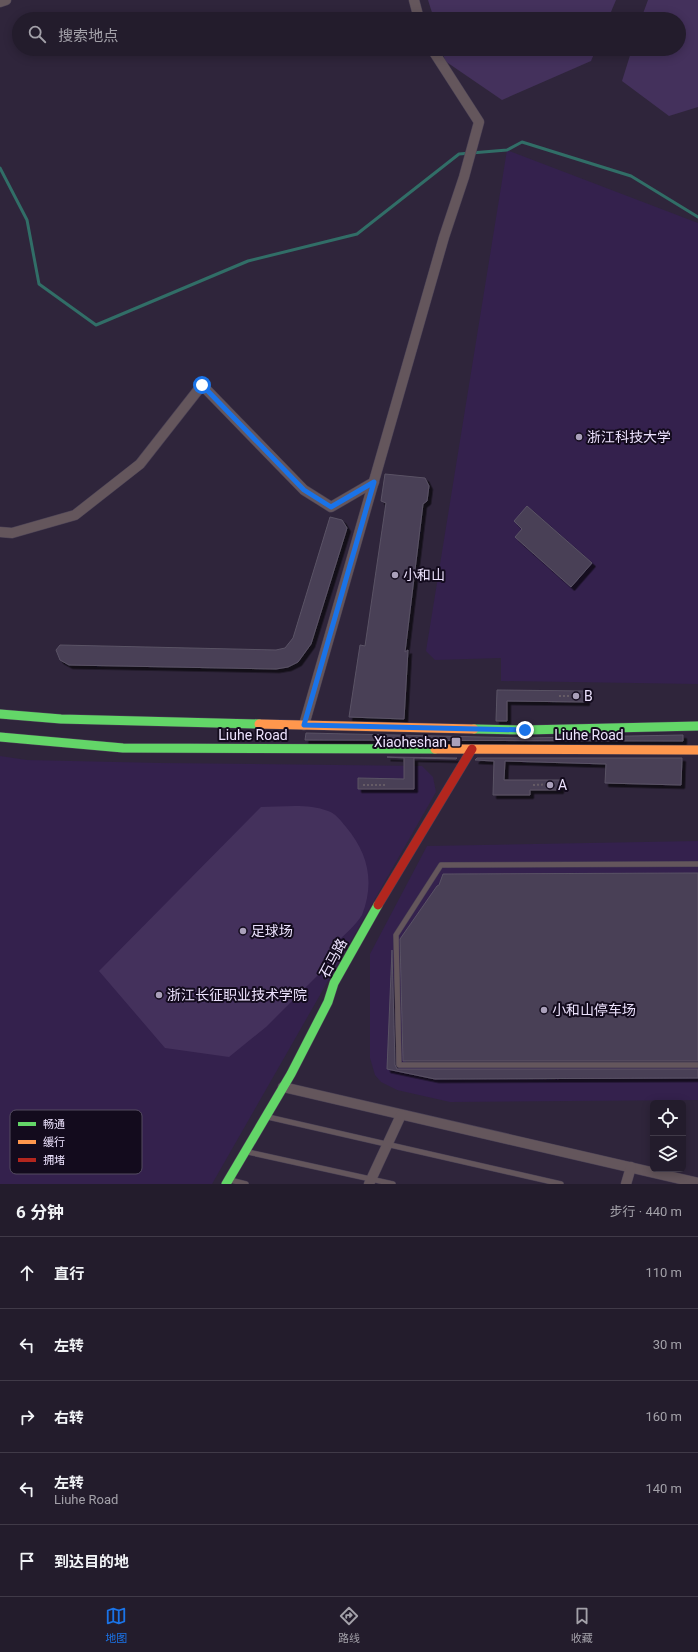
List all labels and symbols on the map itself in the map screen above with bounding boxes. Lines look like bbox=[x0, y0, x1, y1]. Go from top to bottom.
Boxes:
route start bbox=[193, 376, 211, 394]
place label: 浙江科技大学 bbox=[587, 429, 671, 445]
marker: 浙江科技大学 bbox=[574, 432, 584, 442]
place label: 小和山 bbox=[403, 567, 445, 583]
marker: 小和山 bbox=[390, 570, 400, 580]
place label: B bbox=[584, 688, 593, 704]
marker: B bbox=[571, 691, 581, 701]
route end bbox=[516, 721, 534, 739]
street label: Liuhe Road bbox=[218, 727, 288, 743]
street label: Liuhe Road bbox=[554, 727, 624, 743]
place label: Xiaoheshan bbox=[374, 734, 447, 750]
marker: Xiaoheshan bbox=[450, 736, 462, 748]
place label: A bbox=[558, 777, 567, 793]
marker: A bbox=[545, 780, 555, 790]
place label: 足球场 bbox=[251, 923, 293, 939]
marker: 足球场 bbox=[238, 926, 248, 936]
street label: 石马路 bbox=[316, 936, 350, 980]
place label: 浙江长征职业技术学院 bbox=[167, 987, 307, 1003]
marker: 浙江长征职业技术学院 bbox=[154, 990, 164, 1000]
place label: 小和山停车场 bbox=[552, 1002, 636, 1018]
marker: 小和山停车场 bbox=[539, 1005, 549, 1015]
legend bbox=[10, 1110, 142, 1174]
text: 畅通 bbox=[43, 1118, 65, 1131]
text: 缓行 bbox=[43, 1136, 65, 1149]
text: 拥堵 bbox=[43, 1154, 65, 1167]

